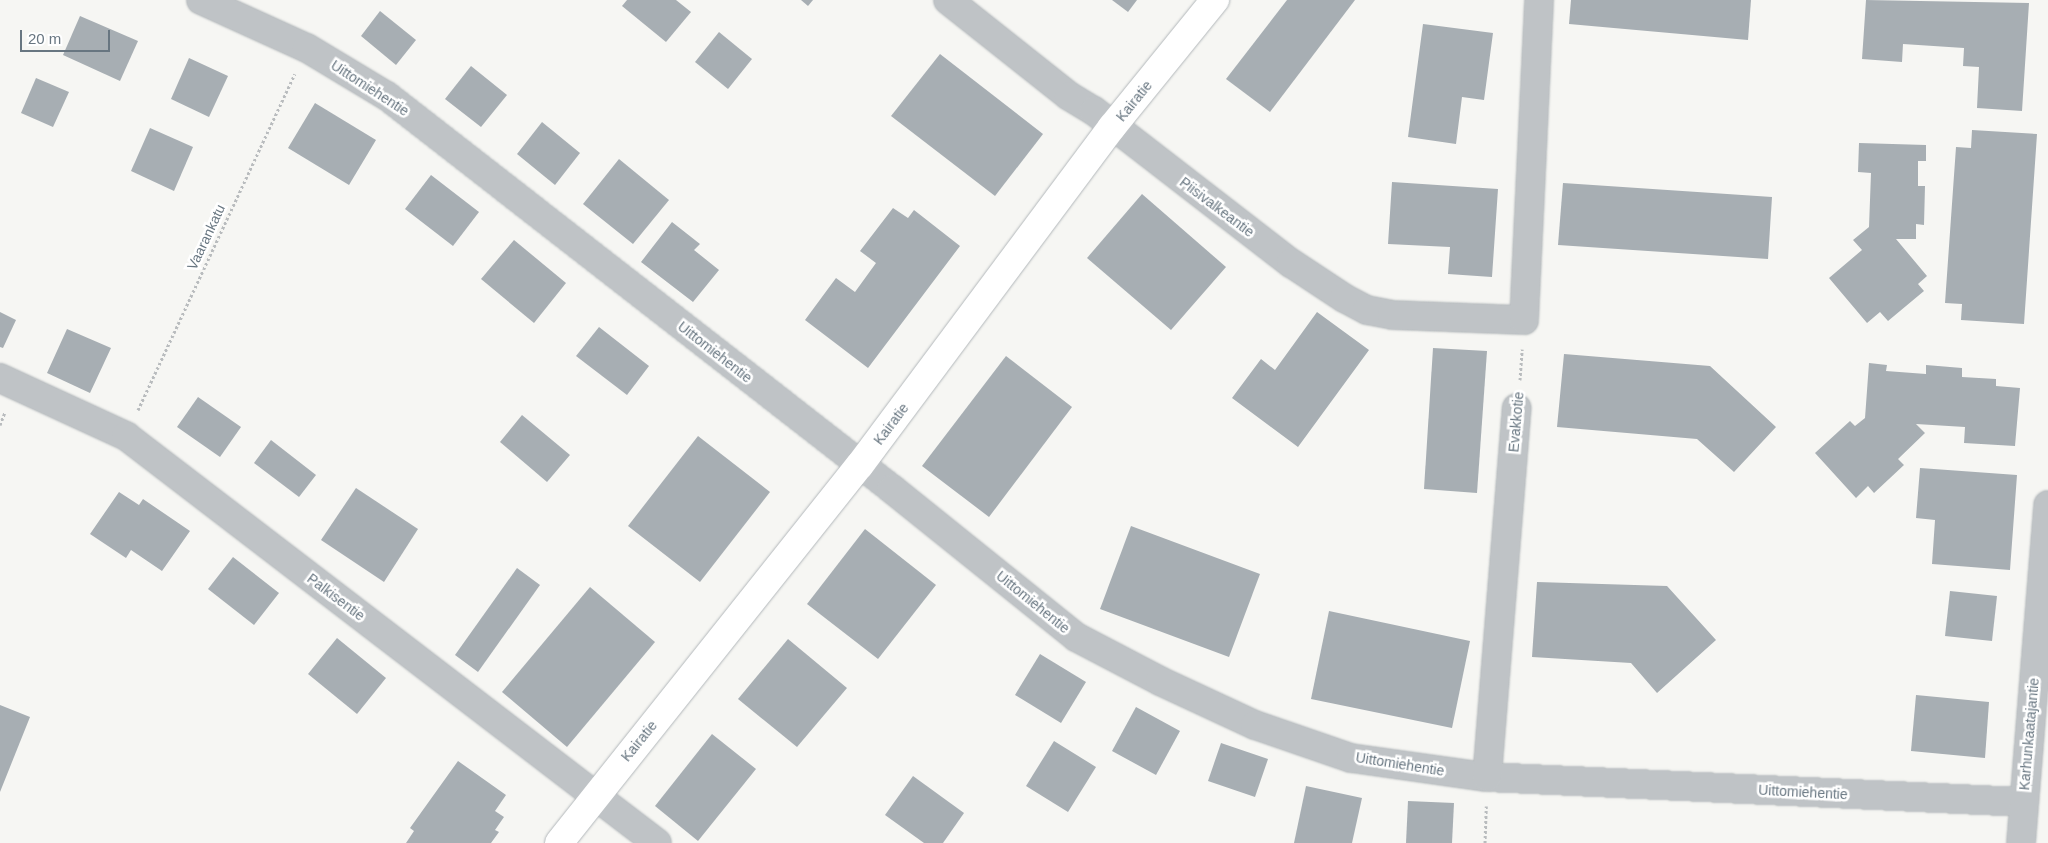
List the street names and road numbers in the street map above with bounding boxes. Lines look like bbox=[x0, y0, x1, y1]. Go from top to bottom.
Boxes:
street label: Uittomiehentie bbox=[328, 57, 412, 119]
street label: Kairatie bbox=[1113, 77, 1155, 125]
street label: Piisivalkeantie bbox=[1177, 174, 1257, 240]
street label: Vaarankatu bbox=[183, 201, 229, 273]
street label: Uittomiehentie bbox=[675, 318, 755, 386]
street label: Evakkotie bbox=[1505, 391, 1527, 453]
street label: Kairatie bbox=[870, 400, 912, 448]
street label: Uittomiehentie bbox=[993, 567, 1073, 637]
street label: Palkisentie bbox=[304, 570, 368, 624]
street label: Karhunkaatajantie bbox=[2016, 677, 2042, 791]
street label: Kairatie bbox=[618, 717, 660, 765]
street label: Uittomiehentie bbox=[1354, 749, 1446, 779]
street label: Uittomiehentie bbox=[1758, 781, 1848, 803]

